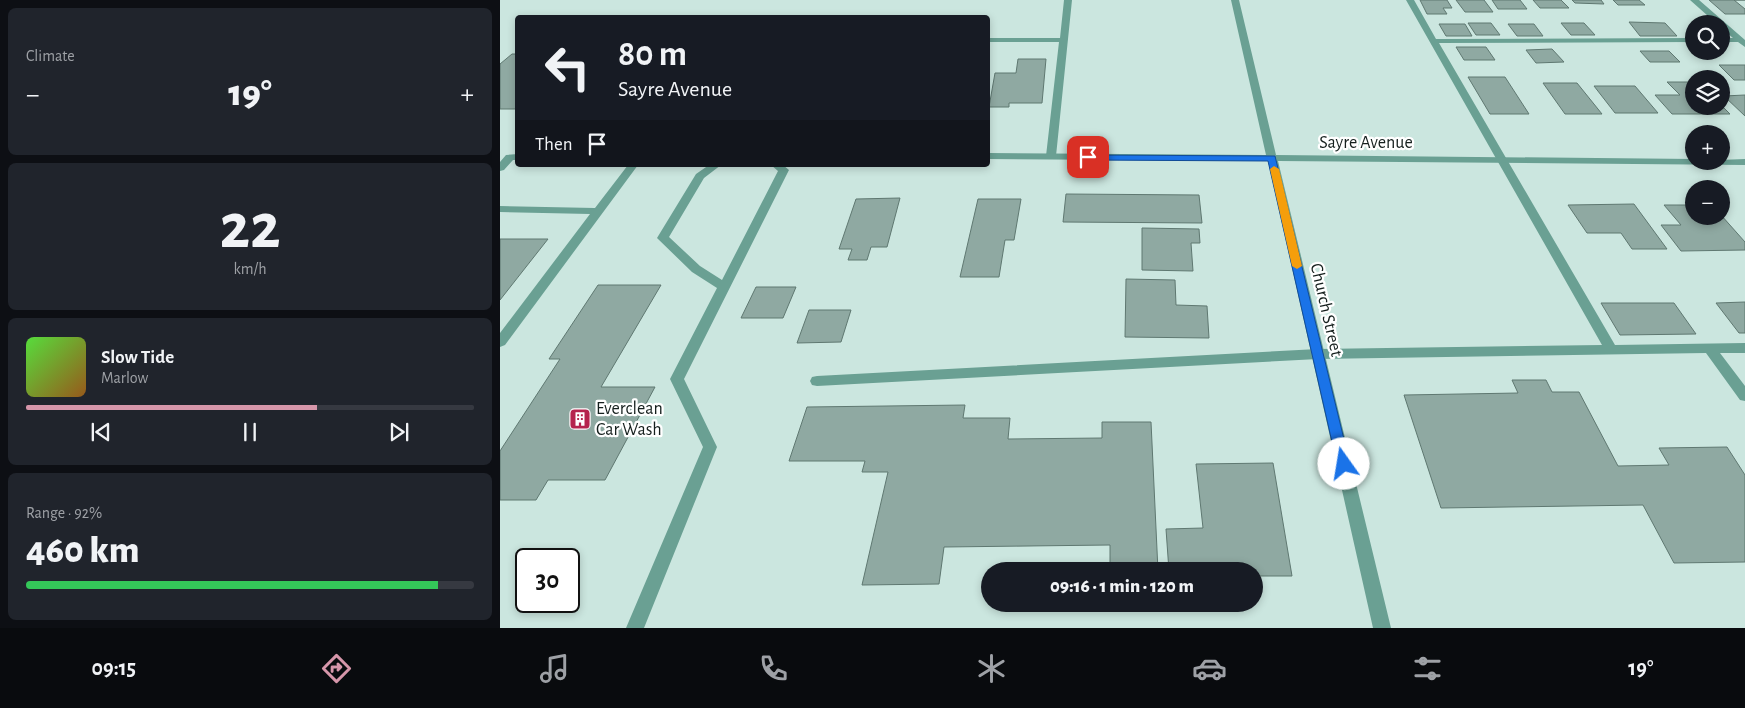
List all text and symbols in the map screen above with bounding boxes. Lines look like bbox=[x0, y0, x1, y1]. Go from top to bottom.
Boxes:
map controls bbox=[1685, 15, 1730, 225]
button: search bbox=[1685, 15, 1730, 60]
icon: left bbox=[535, 35, 600, 100]
text: 80 m bbox=[618, 37, 687, 72]
text: Climate bbox=[26, 48, 75, 64]
button: layers bbox=[1685, 70, 1730, 115]
text: 19° bbox=[228, 75, 272, 113]
text: Sayre Avenue bbox=[618, 78, 732, 100]
text: − bbox=[26, 81, 39, 109]
text: + bbox=[461, 81, 474, 109]
button: + bbox=[1685, 125, 1730, 170]
icon: arrive bbox=[583, 130, 611, 158]
street label: Sayre Avenue bbox=[1319, 134, 1413, 152]
text: Then bbox=[535, 135, 573, 154]
pin bbox=[1067, 136, 1109, 178]
icon: arrive bbox=[1074, 143, 1102, 171]
button: − bbox=[1685, 180, 1730, 225]
text: 22 bbox=[219, 195, 281, 260]
text: km/h bbox=[233, 261, 267, 277]
street label: Church Street bbox=[1307, 262, 1346, 359]
text: Slow Tide bbox=[101, 348, 174, 367]
text: Marlow bbox=[101, 370, 148, 386]
place label: Everclean Car Wash bbox=[596, 400, 663, 439]
building icon: Everclean Car Wash bbox=[568, 407, 592, 431]
icon: previous bbox=[87, 418, 115, 446]
icon: pause bbox=[236, 418, 264, 446]
icon: next bbox=[385, 418, 413, 446]
position arrow bbox=[1317, 437, 1369, 489]
text: Range · 92% bbox=[26, 505, 102, 521]
text: 460 km bbox=[26, 532, 140, 570]
speed limit sign: 30 bbox=[515, 548, 580, 613]
text: 09:16 · 1 min · 120 m bbox=[1050, 577, 1194, 596]
icon: directions bbox=[319, 651, 354, 686]
icon: music bbox=[537, 651, 572, 686]
icon: phone bbox=[756, 651, 791, 686]
icon: climate bbox=[974, 651, 1009, 686]
icon: car bbox=[1192, 651, 1227, 686]
icon: filters bbox=[1410, 651, 1445, 686]
text: 09:15 bbox=[92, 657, 136, 679]
text: 19° bbox=[1628, 657, 1653, 679]

